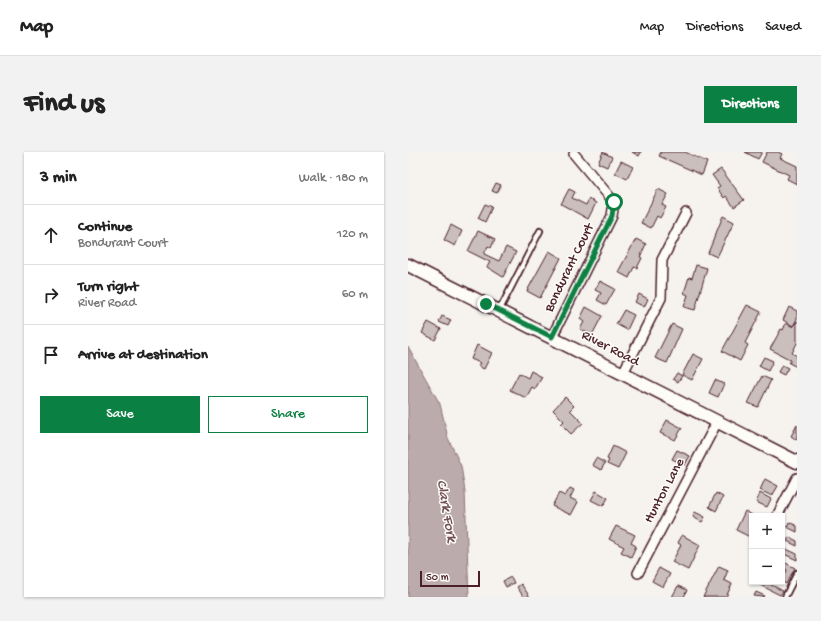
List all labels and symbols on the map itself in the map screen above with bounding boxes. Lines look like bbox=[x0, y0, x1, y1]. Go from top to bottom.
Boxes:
route start bbox=[605, 193, 623, 211]
street label: Bondurant Court bbox=[541, 220, 599, 316]
route end bbox=[477, 295, 495, 313]
street label: River Road bbox=[578, 327, 643, 372]
street label: Hunton Lane bbox=[641, 455, 690, 526]
water label: Clark Fork bbox=[432, 479, 461, 545]
scale bar bbox=[420, 569, 480, 588]

